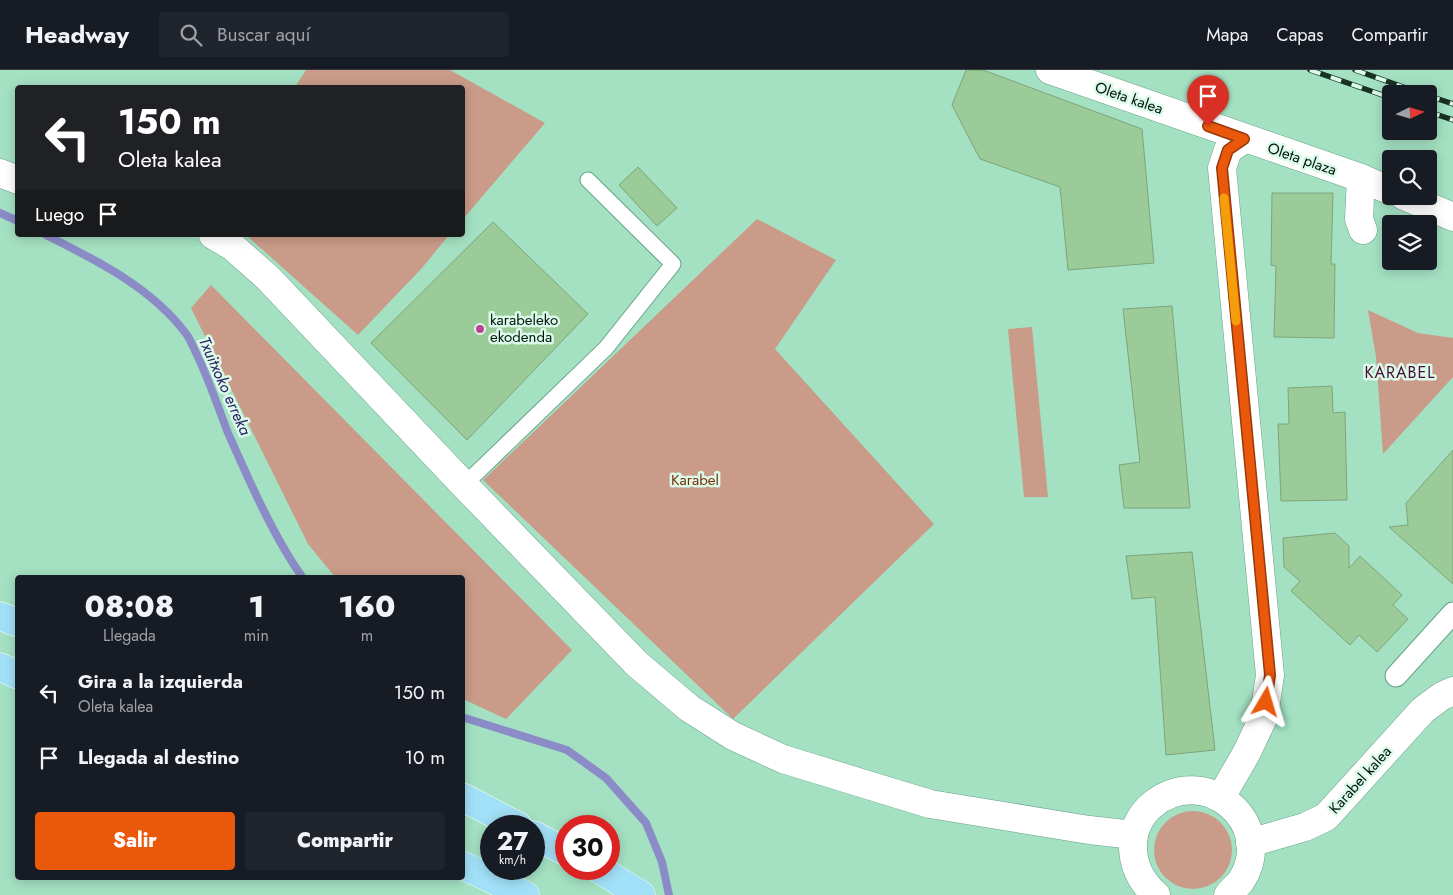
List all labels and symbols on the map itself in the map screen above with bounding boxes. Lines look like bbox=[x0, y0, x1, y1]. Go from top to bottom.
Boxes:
pin bbox=[1187, 75, 1229, 126]
street label: Oleta kalea bbox=[1092, 76, 1166, 120]
north arrow bbox=[1382, 85, 1438, 140]
street label: Oleta plaza bbox=[1265, 137, 1339, 181]
place label: karabeleko ekodenda bbox=[490, 309, 558, 348]
marker: karabeleko ekodenda bbox=[474, 323, 486, 335]
water label: Txuitxoko erreka bbox=[193, 333, 257, 439]
district label: KARABEL bbox=[1364, 361, 1436, 384]
park label: Karabel bbox=[671, 469, 719, 491]
position arrow bbox=[1239, 675, 1291, 727]
street label: Karabel kalea bbox=[1324, 741, 1396, 819]
speed limit sign: 30 bbox=[555, 815, 620, 880]

